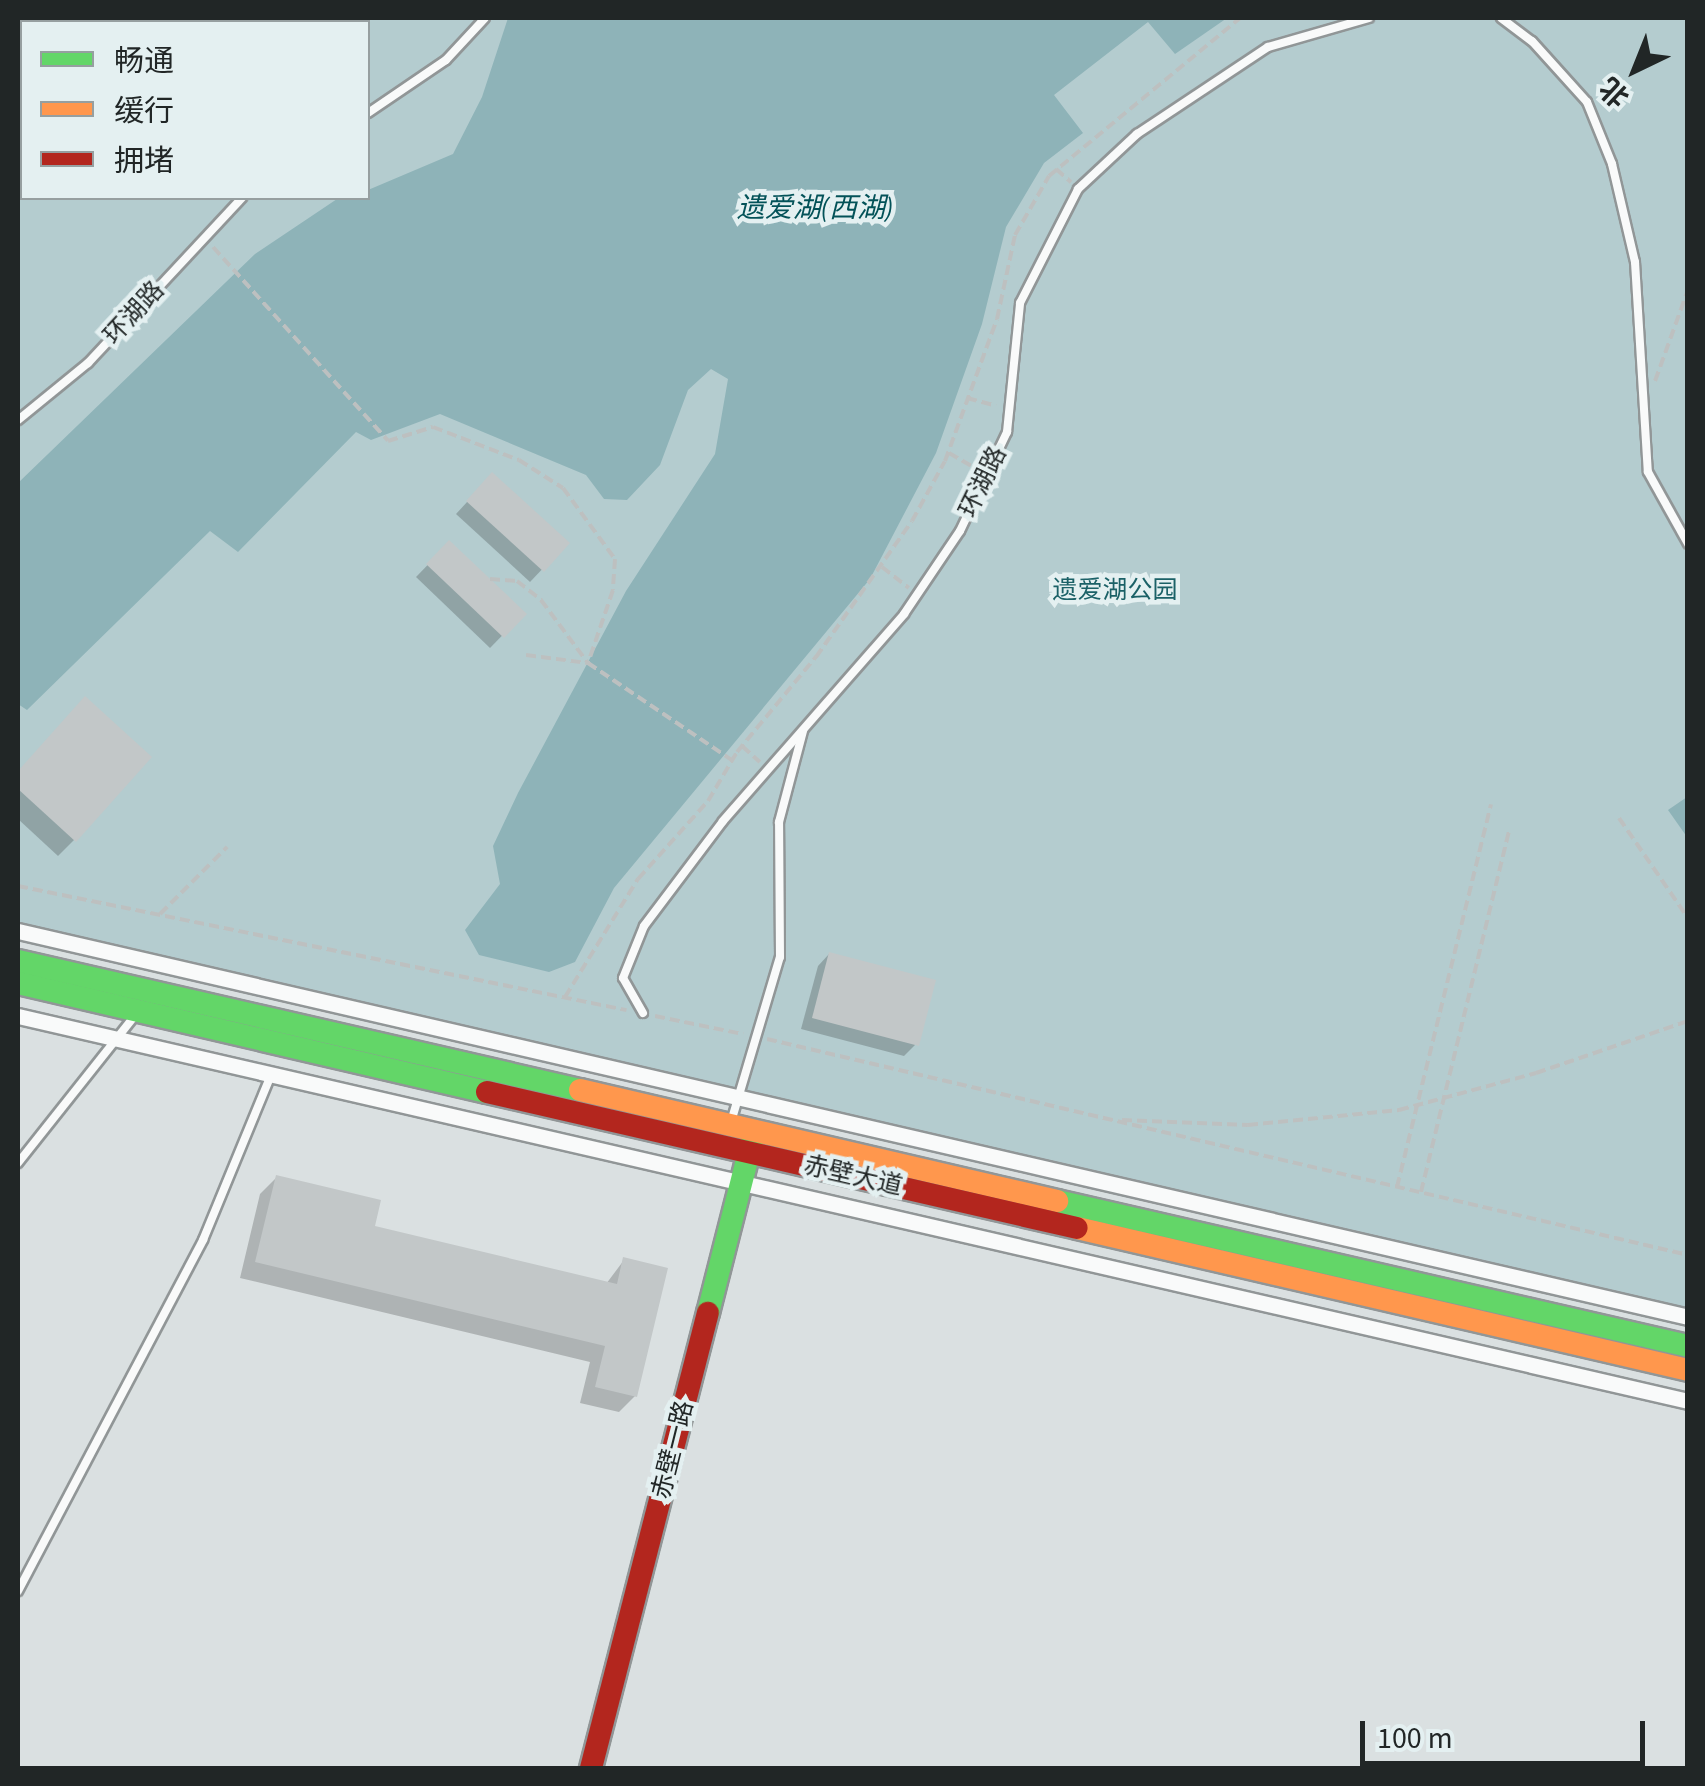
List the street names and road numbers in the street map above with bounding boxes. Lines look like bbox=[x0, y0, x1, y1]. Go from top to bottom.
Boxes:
street label: 环湖路 bbox=[97, 275, 171, 351]
street label: 环湖路 bbox=[953, 442, 1013, 522]
street label: 赤壁大道 bbox=[801, 1150, 905, 1202]
street label: 赤壁一路 bbox=[646, 1398, 700, 1502]

